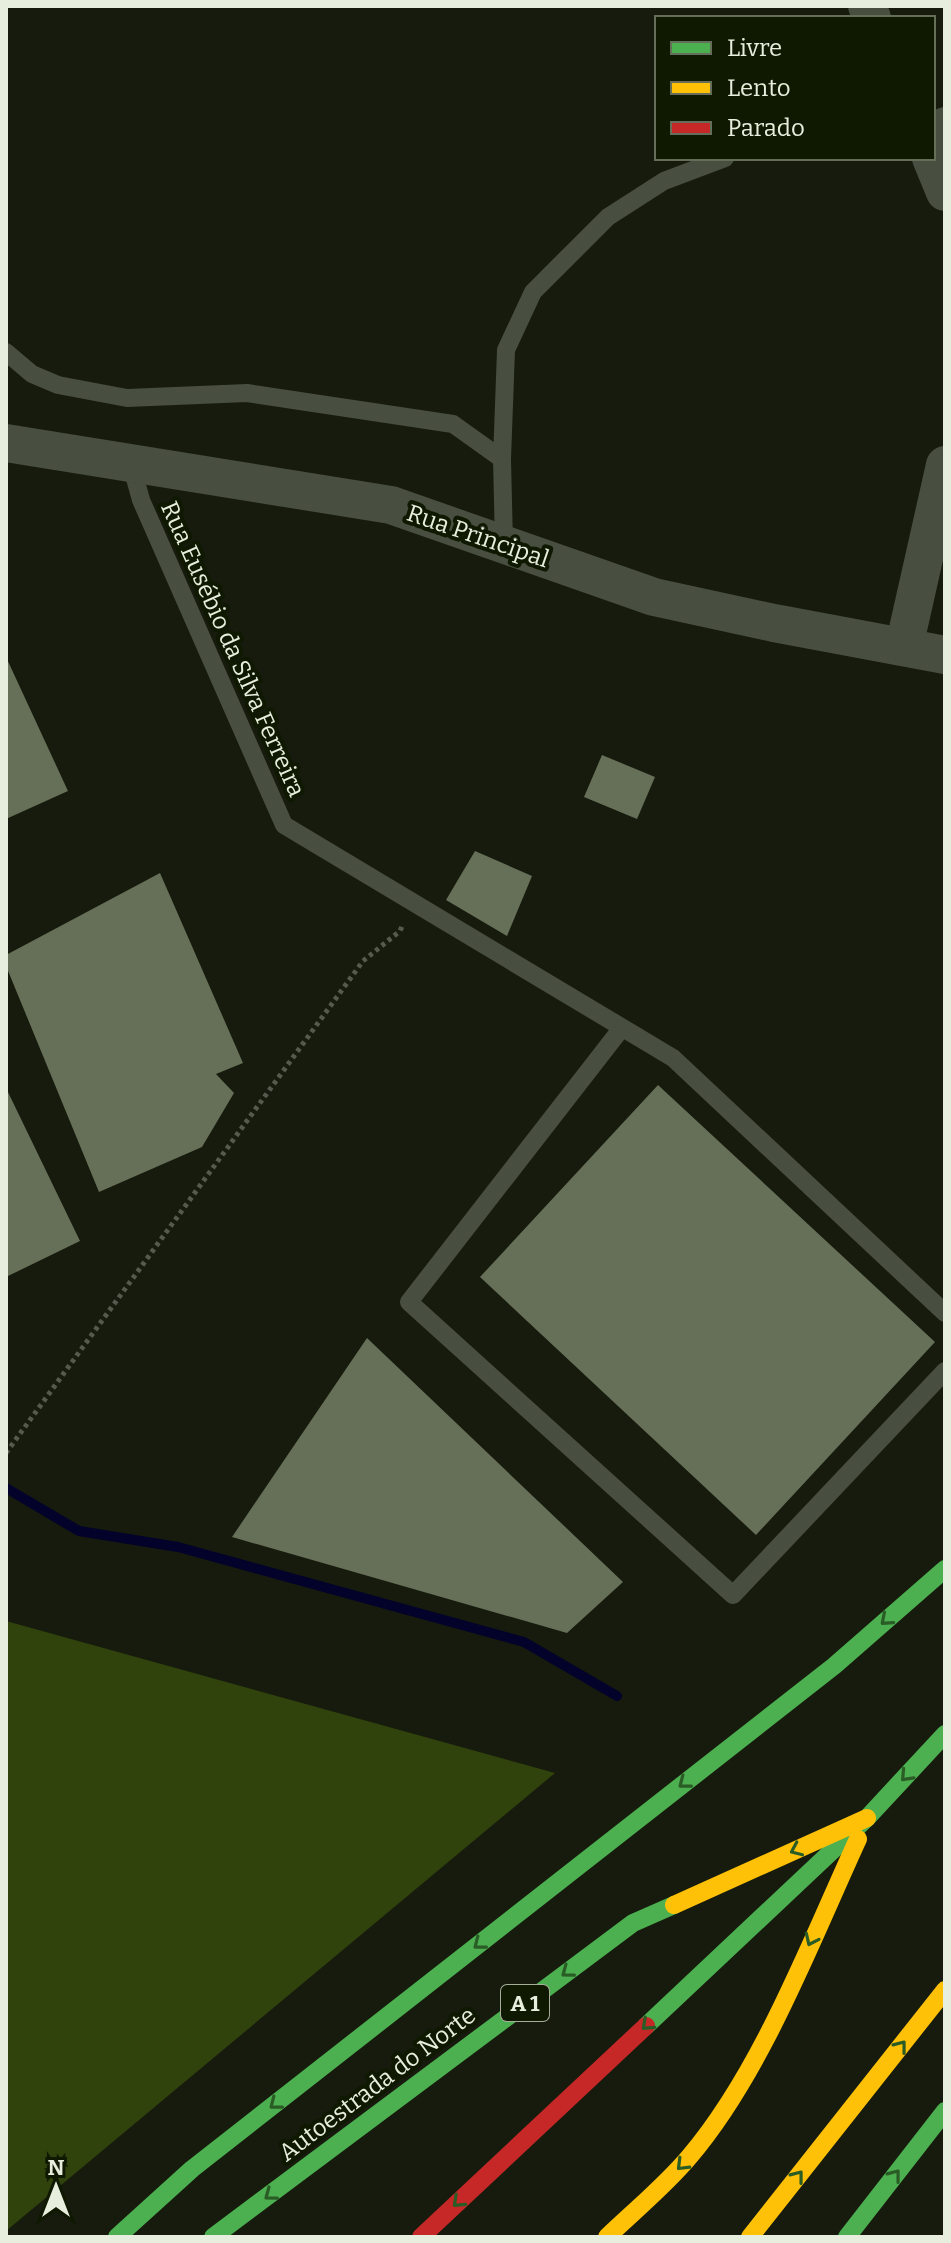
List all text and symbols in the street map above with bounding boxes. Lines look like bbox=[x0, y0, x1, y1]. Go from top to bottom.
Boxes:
legend bbox=[655, 16, 935, 160]
text: Livre bbox=[727, 34, 782, 62]
text: Lento bbox=[727, 74, 790, 102]
text: Parado bbox=[727, 114, 805, 142]
street label: Rua Eusébio da Silva Ferreira bbox=[155, 497, 311, 801]
street label: Rua Principal bbox=[403, 499, 553, 573]
one-way arrow bbox=[881, 1610, 896, 1625]
one-way arrow bbox=[900, 1767, 915, 1781]
one-way arrow bbox=[678, 1774, 693, 1788]
one-way arrow bbox=[789, 1840, 804, 1856]
one-way arrow bbox=[805, 1932, 821, 1946]
one-way arrow bbox=[473, 1934, 488, 1948]
one-way arrow bbox=[562, 1962, 576, 1976]
road number: A 1 bbox=[501, 1985, 549, 2021]
street label: Autoestrada do Norte bbox=[273, 2001, 481, 2167]
one-way arrow bbox=[642, 2015, 657, 2029]
one-way arrow bbox=[892, 2040, 906, 2055]
one-way arrow bbox=[270, 2094, 284, 2109]
north arrow bbox=[16, 2147, 96, 2227]
text: N bbox=[48, 2154, 65, 2181]
one-way arrow bbox=[677, 2155, 691, 2170]
one-way arrow bbox=[885, 2170, 900, 2185]
one-way arrow bbox=[788, 2171, 803, 2185]
one-way arrow bbox=[264, 2185, 278, 2199]
one-way arrow bbox=[452, 2193, 467, 2207]

